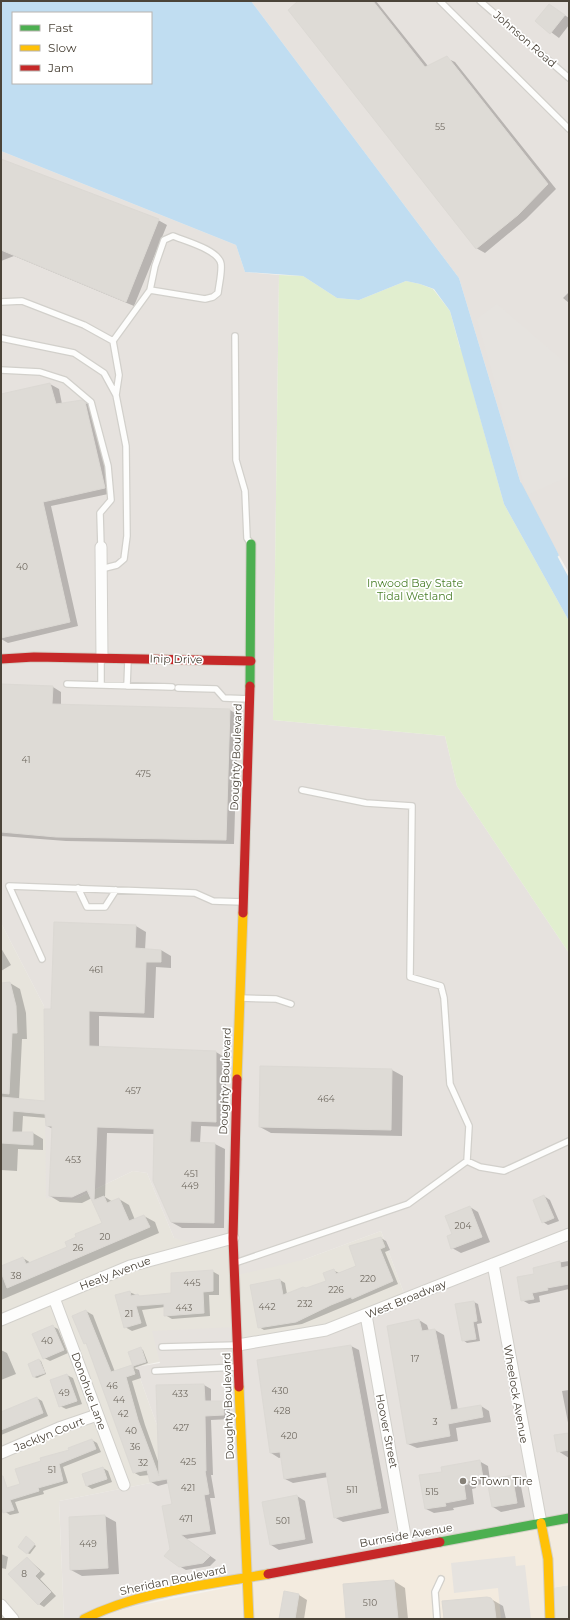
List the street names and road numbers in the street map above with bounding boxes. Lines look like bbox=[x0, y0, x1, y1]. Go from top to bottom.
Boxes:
street label: Johnson Road bbox=[490, 7, 559, 70]
street label: Inip Drive bbox=[149, 652, 203, 666]
street label: Doughty Boulevard bbox=[227, 703, 245, 811]
street label: Doughty Boulevard bbox=[216, 1027, 234, 1135]
street label: Healy Avenue bbox=[77, 1253, 153, 1293]
street label: West Broadway bbox=[363, 1276, 449, 1322]
street label: Wheelock Avenue bbox=[500, 1344, 532, 1445]
street label: Donohue Lane bbox=[68, 1350, 110, 1432]
street label: Doughty Boulevard bbox=[219, 1352, 237, 1460]
street label: Hoover Street bbox=[373, 1393, 401, 1470]
street label: Jacklyn Court bbox=[11, 1413, 87, 1455]
street label: Burnside Avenue bbox=[358, 1520, 454, 1550]
street label: Sheridan Boulevard bbox=[119, 1562, 227, 1598]

